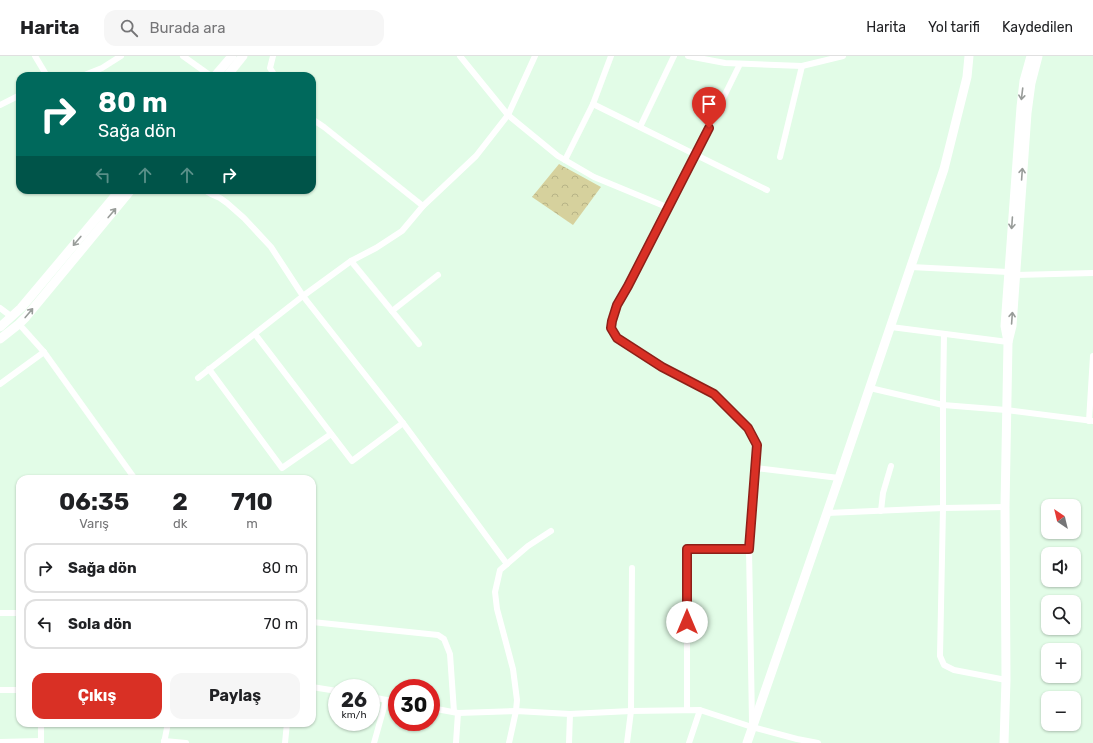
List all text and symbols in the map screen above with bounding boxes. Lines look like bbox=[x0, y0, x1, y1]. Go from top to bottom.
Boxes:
search box bbox=[104, 10, 384, 46]
text: Harita bbox=[20, 16, 80, 39]
icon: search bbox=[118, 17, 140, 39]
text: Burada ara bbox=[150, 19, 225, 37]
text: Harita bbox=[866, 19, 906, 36]
text: Yol tarifi bbox=[928, 19, 980, 36]
text: Kaydedilen bbox=[1002, 19, 1073, 36]
text: 80 m bbox=[98, 86, 168, 119]
pin bbox=[692, 87, 726, 128]
one-way arrow bbox=[1019, 87, 1026, 100]
icon: right bbox=[32, 88, 84, 140]
icon: arrive bbox=[698, 93, 720, 115]
text: Sağa dön bbox=[98, 120, 176, 142]
icon: left bbox=[92, 164, 114, 186]
icon: ahead bbox=[134, 164, 156, 186]
icon: ahead bbox=[176, 164, 198, 186]
icon: right bbox=[218, 164, 240, 186]
one-way arrow bbox=[1019, 168, 1026, 181]
one-way arrow bbox=[107, 208, 116, 219]
one-way arrow bbox=[1008, 216, 1015, 229]
one-way arrow bbox=[72, 236, 81, 247]
one-way arrow bbox=[24, 308, 33, 319]
one-way arrow bbox=[1009, 312, 1016, 325]
text: 06:35 bbox=[59, 488, 129, 516]
text: 2 bbox=[172, 488, 188, 516]
text: 710 bbox=[231, 488, 273, 516]
north arrow bbox=[1041, 499, 1081, 539]
map controls bbox=[1041, 499, 1081, 731]
text: Varış bbox=[79, 516, 109, 531]
text: dk bbox=[173, 516, 187, 531]
text: m bbox=[246, 516, 258, 531]
button: sound bbox=[1041, 547, 1081, 587]
icon: right bbox=[34, 557, 56, 579]
text: Sağa dön bbox=[68, 559, 137, 577]
text: 80 m bbox=[262, 559, 298, 577]
button: search bbox=[1041, 595, 1081, 635]
position arrow bbox=[666, 601, 708, 643]
icon: left bbox=[34, 613, 56, 635]
text: Sola dön bbox=[68, 615, 132, 633]
text: 70 m bbox=[264, 615, 298, 633]
button: + bbox=[1041, 643, 1081, 683]
button: Çıkış bbox=[32, 673, 162, 719]
button: Paylaş bbox=[170, 673, 300, 719]
speed limit sign: 30 bbox=[388, 679, 440, 731]
text: 26 bbox=[341, 688, 367, 712]
button: − bbox=[1041, 691, 1081, 731]
text: km/h bbox=[342, 709, 366, 721]

